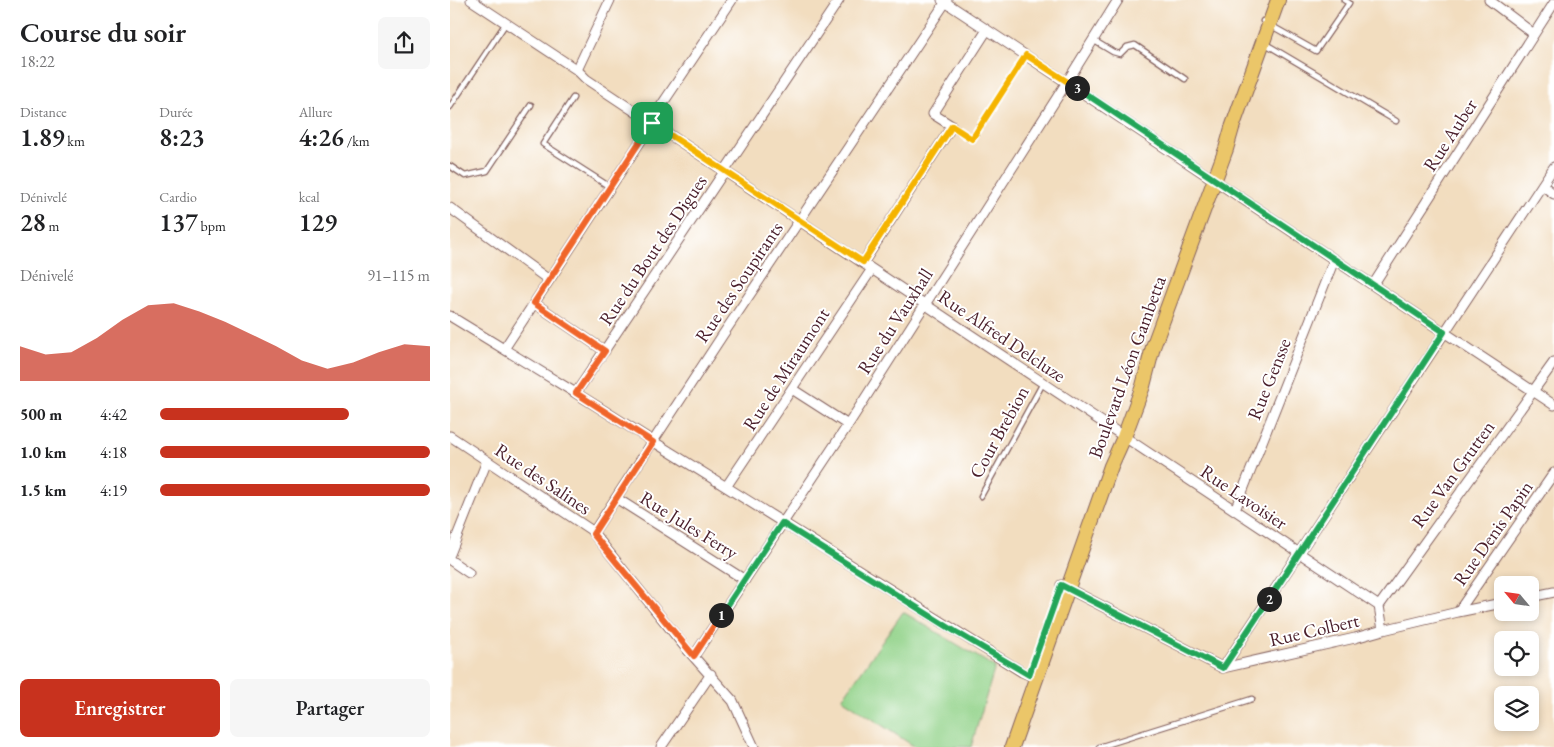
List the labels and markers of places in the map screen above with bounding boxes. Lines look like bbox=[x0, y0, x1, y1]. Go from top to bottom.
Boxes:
pin: 3 bbox=[1064, 76, 1090, 100]
pin bbox=[631, 102, 673, 144]
pin: 2 bbox=[1256, 586, 1282, 612]
pin: 1 bbox=[708, 602, 734, 628]

